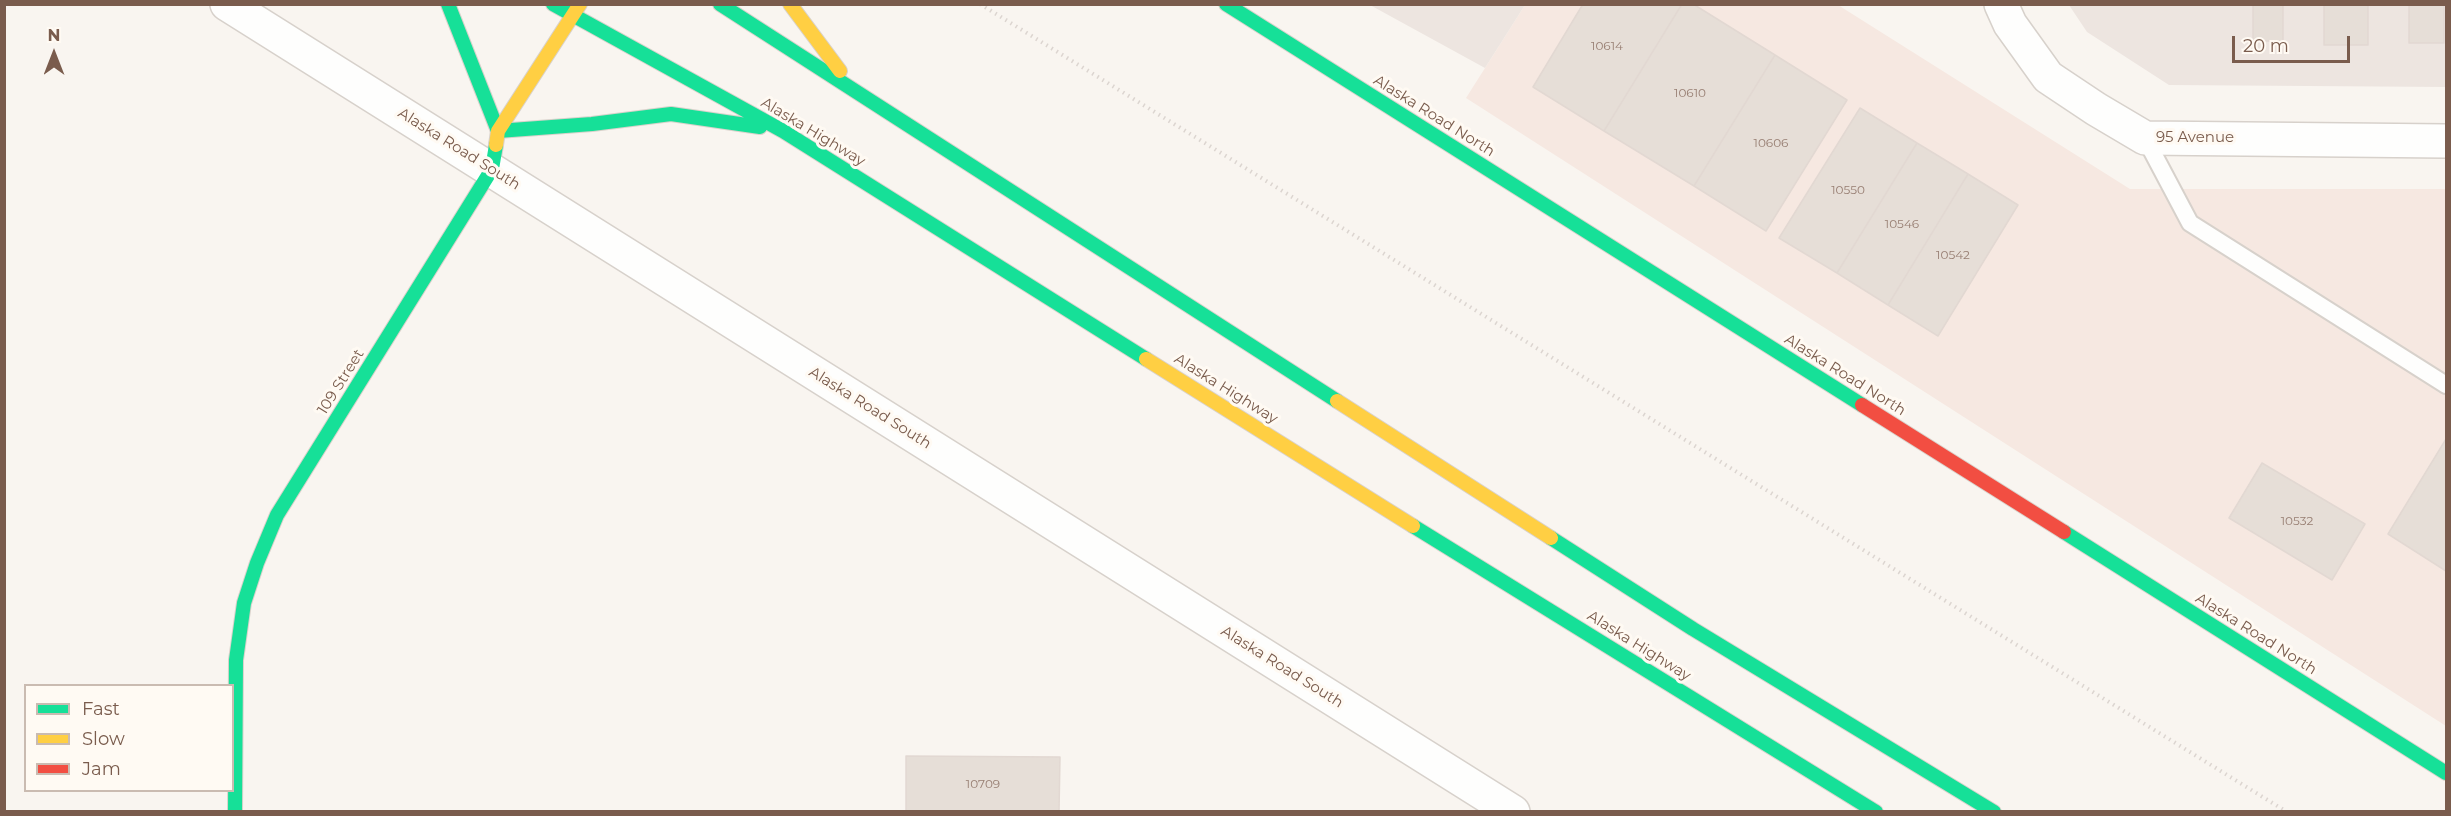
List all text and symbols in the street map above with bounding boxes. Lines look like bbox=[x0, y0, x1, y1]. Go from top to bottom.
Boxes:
north arrow bbox=[24, 24, 84, 84]
scale bar bbox=[2235, 24, 2354, 62]
text: N bbox=[48, 26, 60, 45]
text: 20 m bbox=[2243, 35, 2289, 57]
house number: 10614 bbox=[1591, 39, 1623, 53]
street label: Alaska Road North bbox=[1370, 71, 1498, 161]
house number: 10610 bbox=[1674, 86, 1706, 100]
street label: Alaska Highway bbox=[758, 94, 868, 170]
street label: Alaska Road South bbox=[395, 104, 523, 194]
street label: 95 Avenue bbox=[2156, 129, 2234, 147]
house number: 10606 bbox=[1754, 136, 1788, 150]
house number: 10550 bbox=[1831, 183, 1865, 197]
house number: 10546 bbox=[1885, 217, 1919, 231]
house number: 10542 bbox=[1936, 248, 1970, 262]
street label: Alaska Road North bbox=[1781, 330, 1909, 420]
street label: 109 Street bbox=[314, 346, 368, 418]
street label: Alaska Highway bbox=[1171, 350, 1281, 428]
street label: Alaska Road South bbox=[806, 363, 934, 453]
house number: 10532 bbox=[2281, 514, 2313, 528]
street label: Alaska Road North bbox=[2192, 589, 2320, 679]
street label: Alaska Highway bbox=[1584, 607, 1694, 685]
street label: Alaska Road South bbox=[1218, 622, 1346, 712]
legend bbox=[24, 684, 234, 792]
text: Fast bbox=[82, 698, 120, 720]
text: Slow bbox=[82, 728, 125, 750]
text: Jam bbox=[82, 758, 121, 780]
house number: 10709 bbox=[966, 777, 1000, 791]

